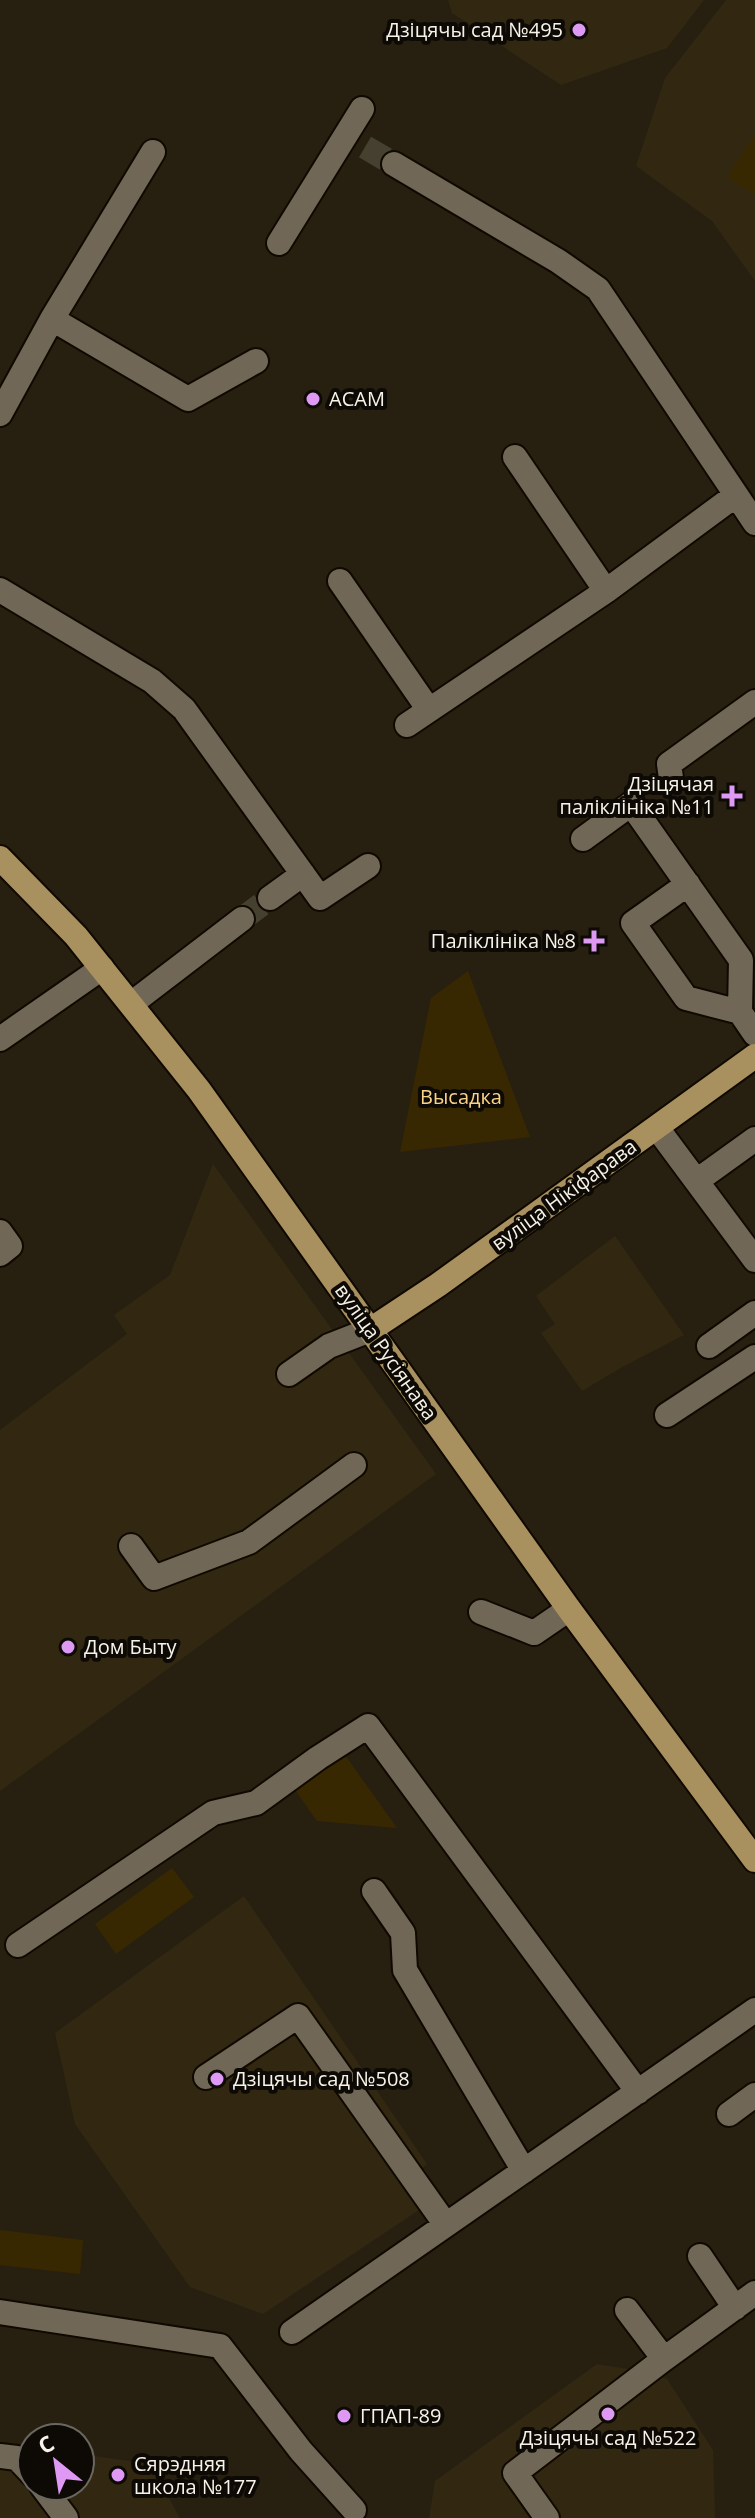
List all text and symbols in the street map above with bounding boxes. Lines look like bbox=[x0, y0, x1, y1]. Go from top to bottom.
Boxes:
place label: Дзіцячы сад №495 bbox=[386, 16, 563, 43]
marker: Дзіцячы сад №495 bbox=[570, 21, 588, 39]
place label: АСАМ bbox=[329, 385, 385, 412]
marker: АСАМ bbox=[304, 390, 322, 408]
place label: Дзіцячая паліклініка №11 bbox=[560, 770, 714, 820]
marker: Дзіцячая паліклініка №11 bbox=[721, 785, 743, 807]
place label: Паліклініка №8 bbox=[431, 927, 576, 954]
marker: Паліклініка №8 bbox=[583, 930, 605, 952]
park label: Высадка bbox=[420, 1083, 502, 1110]
street label: вуліца Нікіфарава bbox=[486, 1133, 642, 1256]
street label: вуліца Русіянава bbox=[329, 1278, 444, 1425]
place label: Дом Быту bbox=[84, 1633, 178, 1660]
marker: Дом Быту bbox=[59, 1638, 77, 1656]
place label: Дзіцячы сад №508 bbox=[233, 2065, 410, 2092]
marker: Дзіцячы сад №508 bbox=[208, 2070, 226, 2088]
place label: ГПАП-89 bbox=[360, 2402, 441, 2429]
marker: Дзіцячы сад №522 bbox=[599, 2405, 617, 2423]
marker: ГПАП-89 bbox=[335, 2407, 353, 2425]
north arrow bbox=[16, 2422, 96, 2502]
place label: Дзіцячы сад №522 bbox=[520, 2424, 696, 2451]
text: С bbox=[32, 2427, 59, 2460]
place label: Сярэдняя школа №177 bbox=[134, 2450, 257, 2500]
marker: Сярэдняя школа №177 bbox=[109, 2466, 127, 2484]

